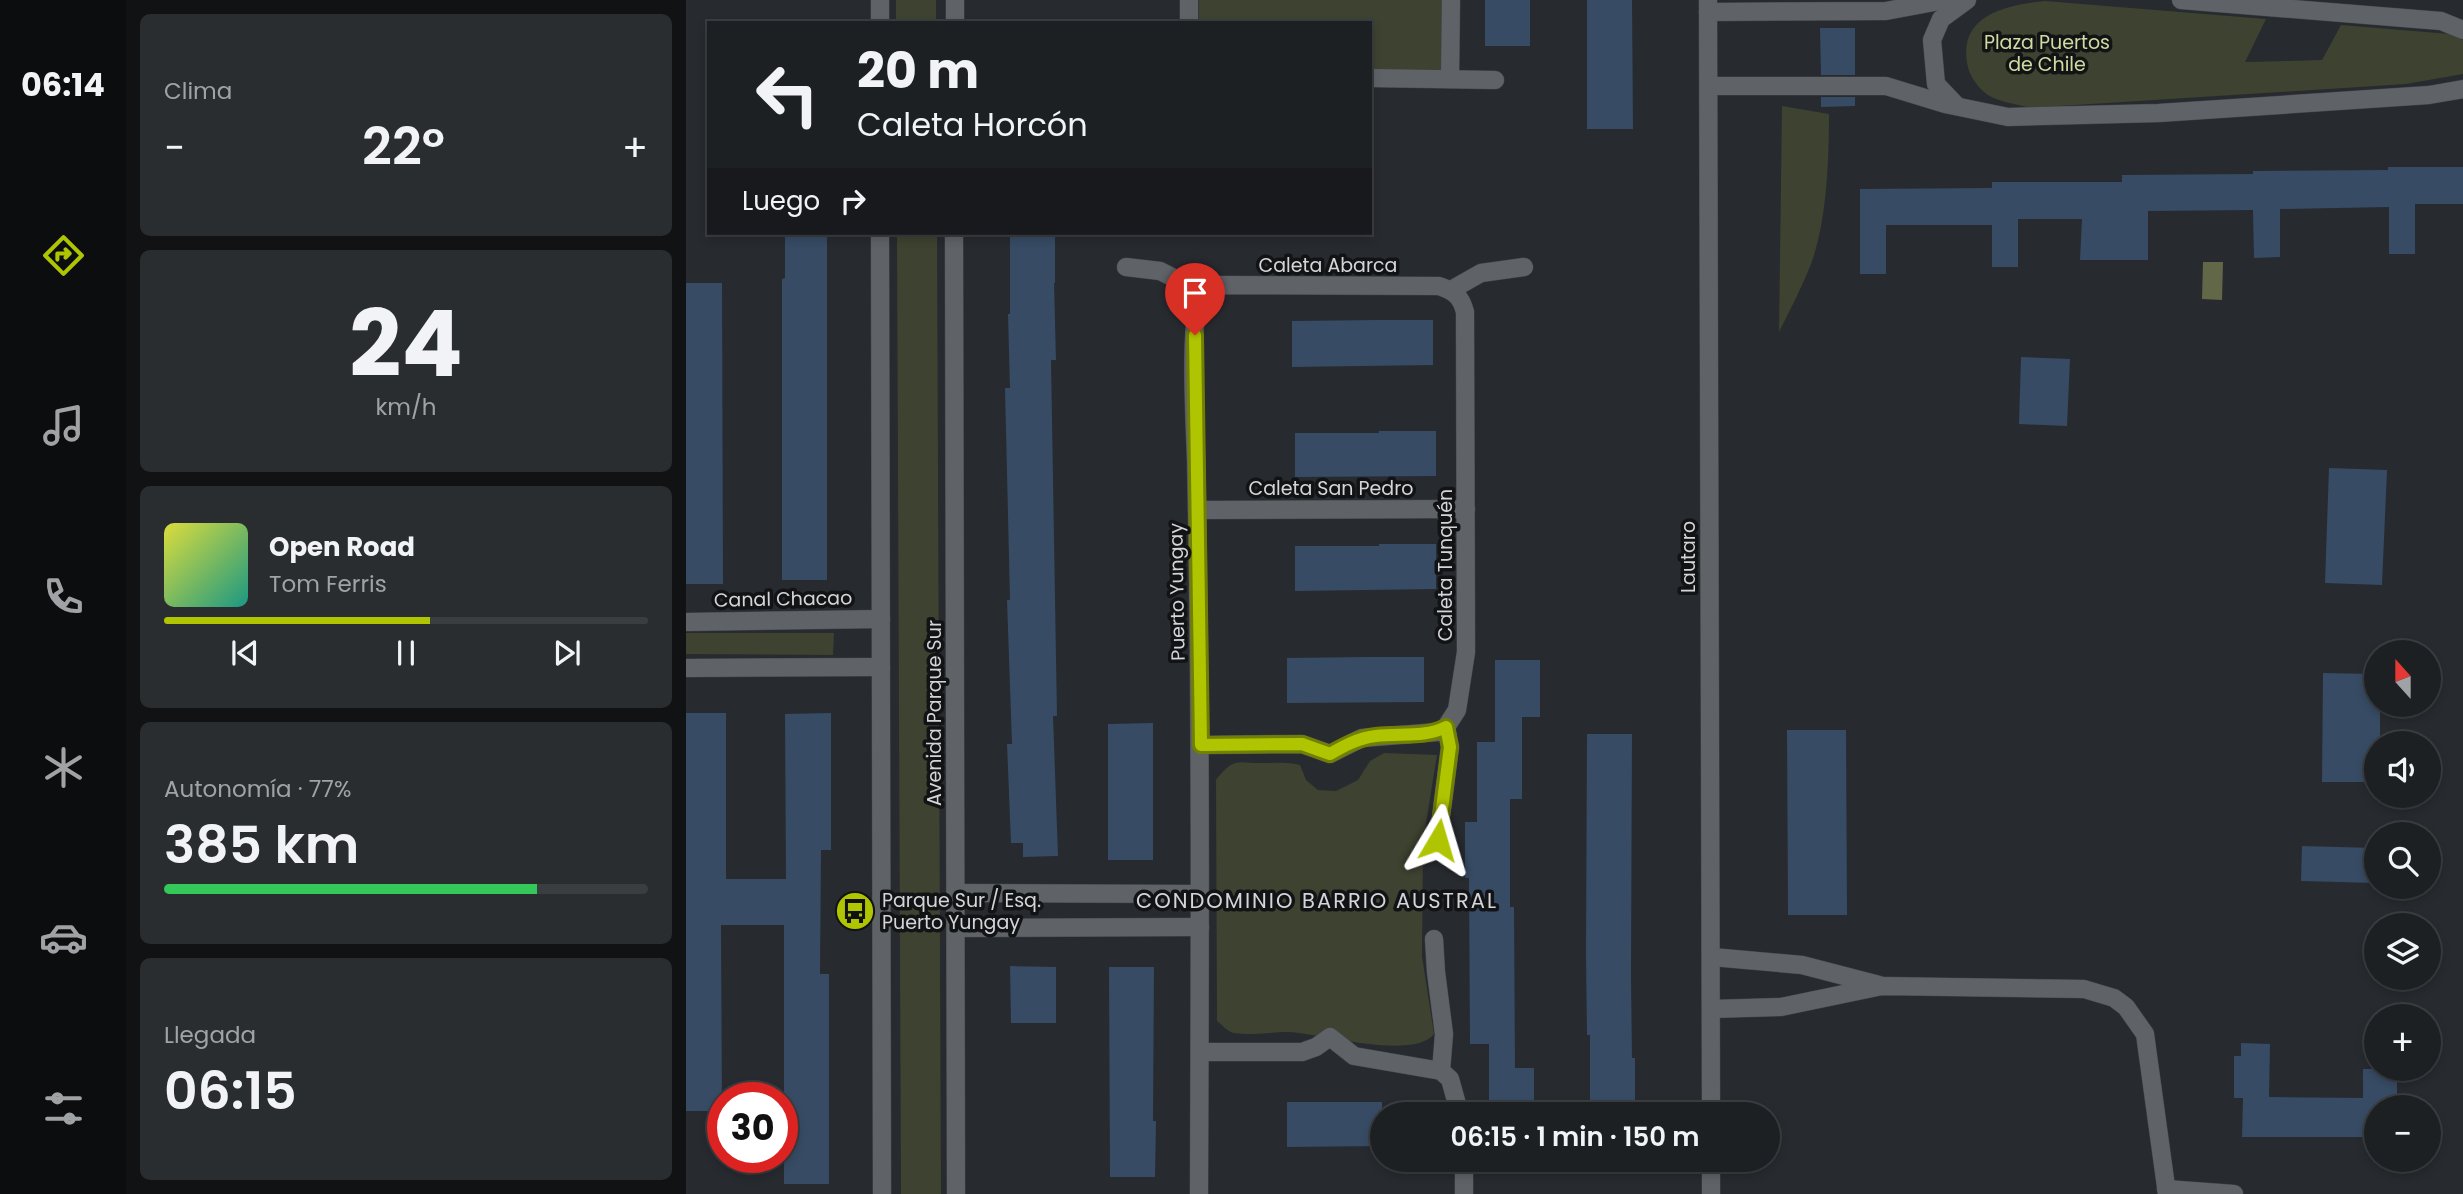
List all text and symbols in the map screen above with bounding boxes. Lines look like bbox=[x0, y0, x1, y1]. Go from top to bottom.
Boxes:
park label: Plaza Puertos de Chile bbox=[1984, 29, 2110, 78]
text: 20 m bbox=[857, 37, 979, 105]
icon: left bbox=[742, 49, 833, 140]
text: 06:14 bbox=[21, 62, 105, 107]
text: Clima bbox=[164, 75, 232, 107]
text: Caleta Horcón bbox=[857, 102, 1088, 147]
text: 22° bbox=[362, 110, 445, 183]
text: − bbox=[164, 121, 185, 174]
text: + bbox=[622, 121, 648, 174]
icon: right bbox=[834, 182, 872, 220]
text: Luego bbox=[742, 183, 820, 219]
icon: directions bbox=[39, 231, 88, 280]
street label: Caleta Abarca bbox=[1259, 252, 1397, 279]
pin bbox=[1165, 263, 1225, 335]
icon: arrive bbox=[1176, 274, 1214, 312]
text: 24 bbox=[349, 280, 463, 408]
text: km/h bbox=[375, 391, 437, 423]
icon: music bbox=[39, 401, 88, 450]
street label: Caleta San Pedro bbox=[1249, 475, 1413, 502]
street label: Caleta Tunquén bbox=[1432, 489, 1459, 641]
street label: Lautaro bbox=[1675, 521, 1702, 593]
street label: Puerto Yungay bbox=[1162, 522, 1192, 661]
text: Open Road bbox=[269, 529, 415, 565]
text: Tom Ferris bbox=[269, 568, 387, 600]
icon: phone bbox=[39, 572, 88, 621]
street label: Canal Chacao bbox=[714, 584, 852, 614]
street label: Avenida Parque Sur bbox=[921, 620, 948, 806]
icon: previous bbox=[226, 634, 264, 672]
icon: pause bbox=[387, 634, 425, 672]
icon: next bbox=[548, 634, 586, 672]
north arrow bbox=[2364, 640, 2441, 718]
map controls bbox=[2364, 640, 2441, 1172]
button: sound bbox=[2364, 731, 2441, 808]
icon: climate bbox=[39, 743, 88, 792]
text: Autonomía · 77% bbox=[164, 773, 351, 805]
position arrow bbox=[1401, 803, 1475, 877]
text: 385 km bbox=[164, 808, 359, 881]
button: search bbox=[2364, 822, 2441, 899]
district label: CONDOMINIO BARRIO AUSTRAL bbox=[1136, 886, 1498, 915]
place label: Parque Sur / Esq. Puerto Yungay bbox=[882, 887, 1041, 936]
bus stop icon: Parque Sur / Esq. Puerto Yungay bbox=[834, 890, 876, 932]
icon: car bbox=[39, 913, 88, 962]
button: layers bbox=[2364, 913, 2441, 990]
button: + bbox=[2364, 1004, 2441, 1081]
text: Llegada bbox=[164, 1019, 256, 1051]
text: 06:15 bbox=[164, 1054, 297, 1127]
speed limit sign: 30 bbox=[707, 1082, 798, 1173]
icon: filters bbox=[39, 1084, 88, 1133]
button: − bbox=[2364, 1095, 2441, 1172]
text: 06:15 · 1 min · 150 m bbox=[1451, 1119, 1699, 1155]

